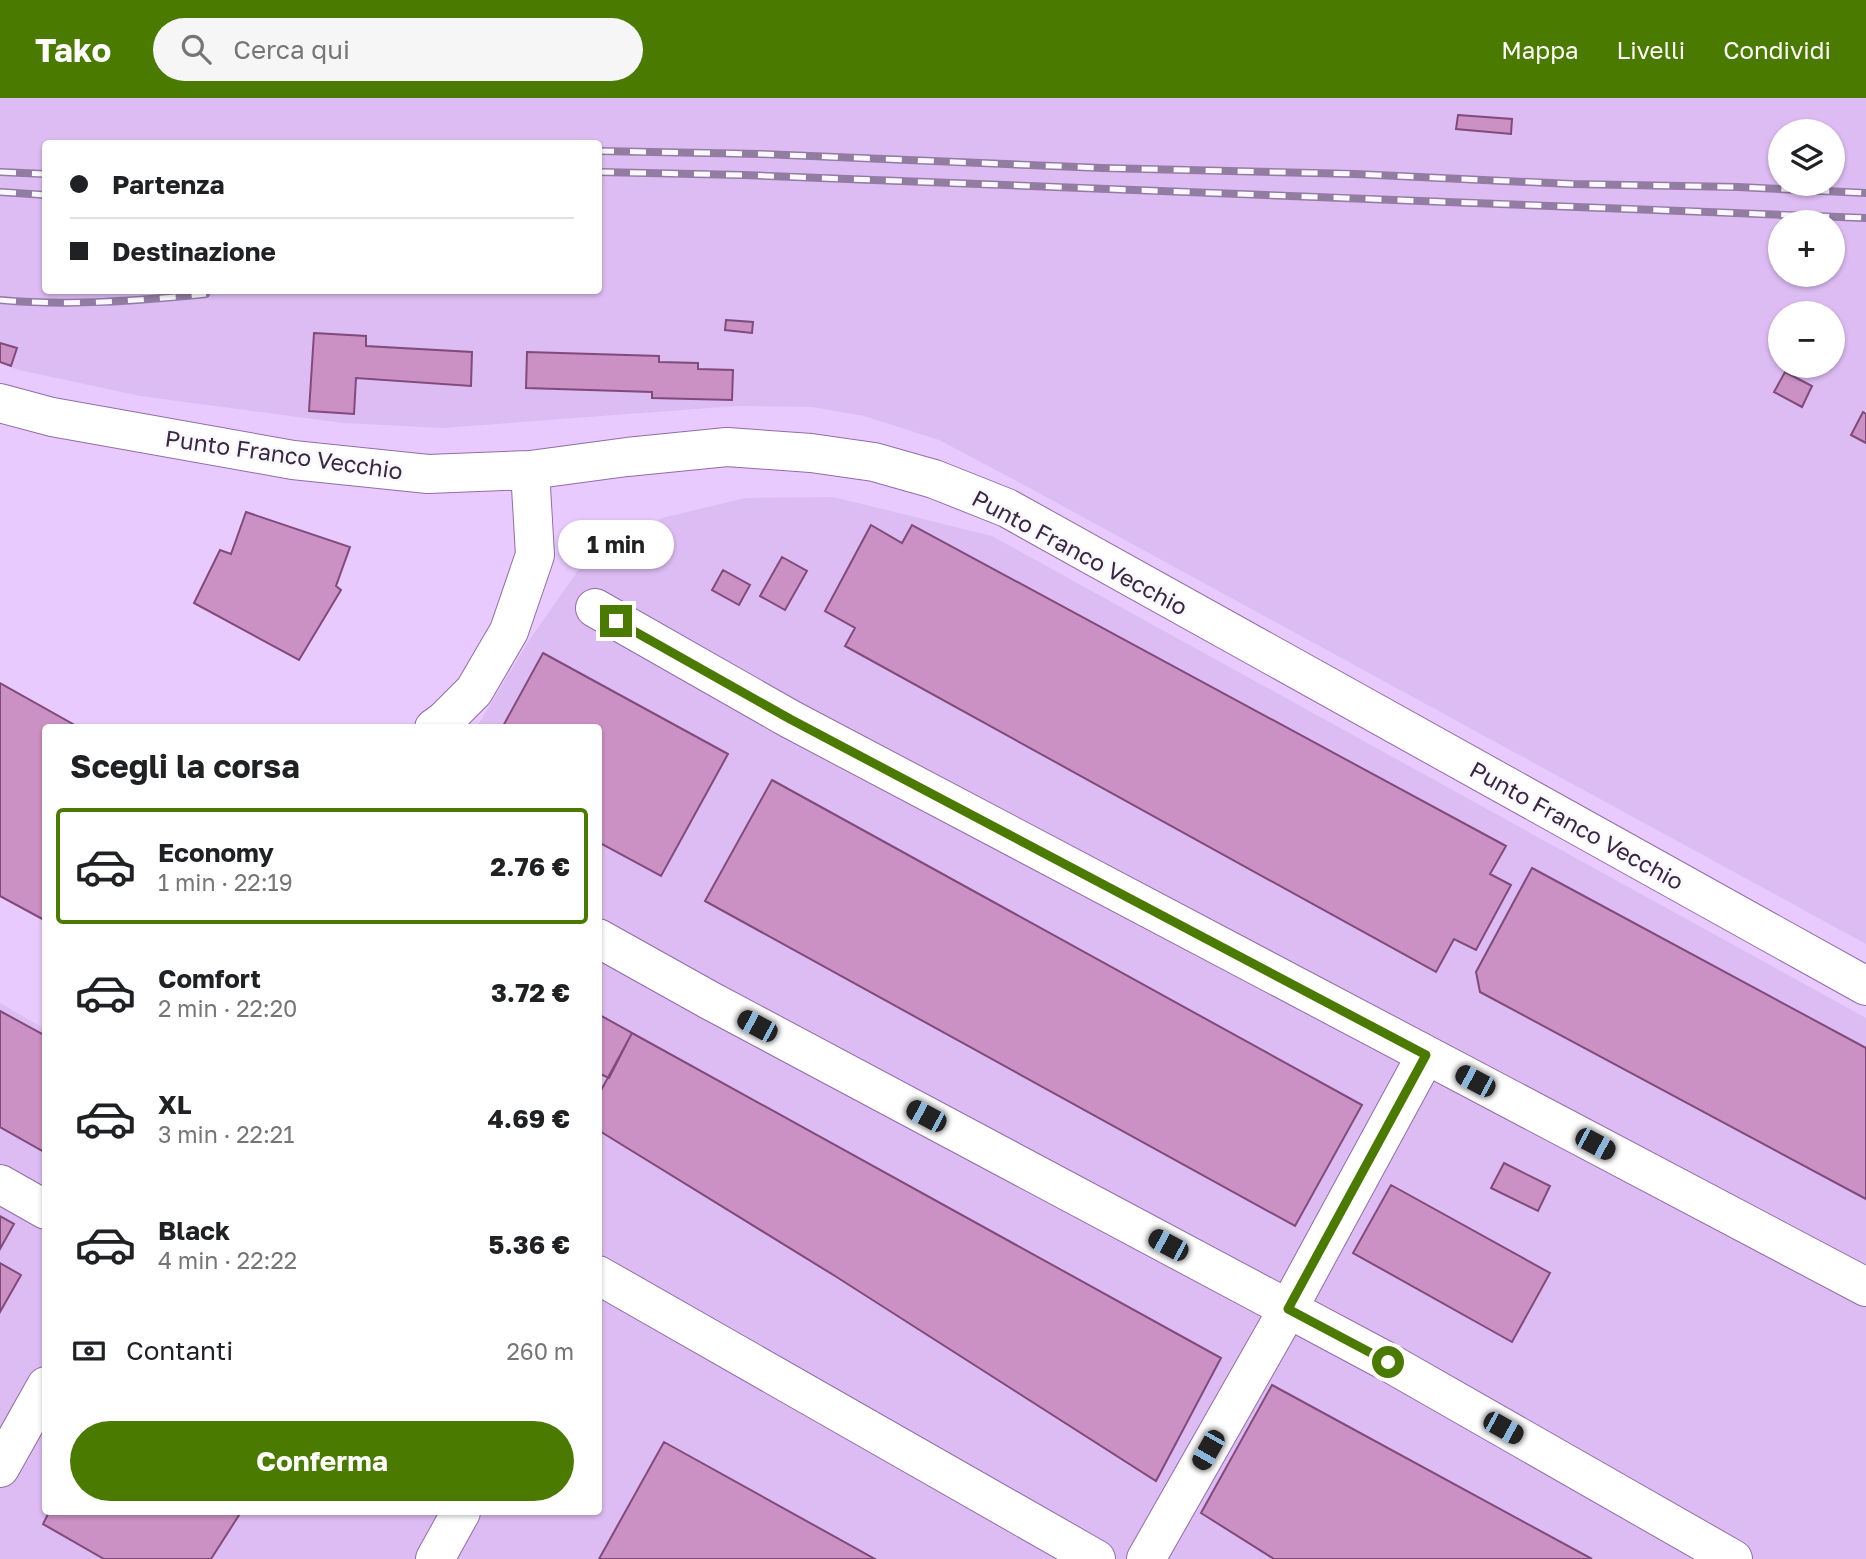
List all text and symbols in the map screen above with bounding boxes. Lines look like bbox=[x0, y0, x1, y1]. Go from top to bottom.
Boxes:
search box bbox=[153, 18, 643, 81]
text: Tako bbox=[35, 30, 111, 69]
icon: search bbox=[177, 30, 215, 68]
text: Cerca qui bbox=[233, 34, 350, 65]
text: Mappa bbox=[1501, 35, 1578, 64]
text: Livelli bbox=[1616, 35, 1685, 64]
text: Condividi bbox=[1723, 35, 1831, 64]
map controls bbox=[1768, 119, 1845, 378]
button: layers bbox=[1768, 119, 1845, 196]
text: Partenza bbox=[112, 169, 225, 200]
button: + bbox=[1768, 210, 1845, 287]
text: Destinazione bbox=[112, 236, 276, 267]
button: − bbox=[1768, 301, 1845, 378]
street label: Punto Franco Vecchio bbox=[163, 423, 405, 485]
street label: Punto Franco Vecchio bbox=[968, 483, 1192, 621]
callout: 1 min bbox=[558, 519, 674, 568]
text: 1 min bbox=[587, 530, 645, 558]
route end bbox=[600, 605, 632, 637]
text: Scegli la corsa bbox=[70, 747, 300, 785]
street label: Punto Franco Vecchio bbox=[1465, 755, 1689, 895]
icon: car bbox=[74, 835, 137, 898]
text: Economy bbox=[158, 837, 274, 868]
text: 2.76 € bbox=[490, 851, 570, 882]
text: 1 min · 22:19 bbox=[158, 868, 293, 896]
icon: car bbox=[74, 961, 137, 1024]
text: Comfort bbox=[158, 963, 261, 994]
text: 3.72 € bbox=[491, 977, 570, 1008]
text: 2 min · 22:20 bbox=[158, 994, 297, 1022]
car bbox=[734, 1007, 781, 1045]
car bbox=[1452, 1062, 1499, 1100]
icon: car bbox=[74, 1087, 137, 1150]
text: XL bbox=[158, 1089, 192, 1120]
car bbox=[903, 1097, 950, 1135]
text: 4.69 € bbox=[488, 1103, 570, 1134]
text: 3 min · 22:21 bbox=[158, 1120, 294, 1148]
car bbox=[1572, 1125, 1619, 1163]
icon: car bbox=[74, 1213, 137, 1276]
text: Black bbox=[158, 1215, 230, 1246]
car bbox=[1145, 1226, 1192, 1264]
text: 5.36 € bbox=[489, 1229, 570, 1260]
text: 4 min · 22:22 bbox=[158, 1246, 297, 1274]
icon: cash bbox=[70, 1332, 108, 1370]
text: Contanti bbox=[126, 1335, 233, 1366]
text: 260 m bbox=[506, 1337, 574, 1365]
route start bbox=[1372, 1346, 1404, 1378]
car bbox=[1480, 1409, 1527, 1447]
button: Conferma bbox=[70, 1421, 574, 1501]
car bbox=[1189, 1427, 1228, 1473]

